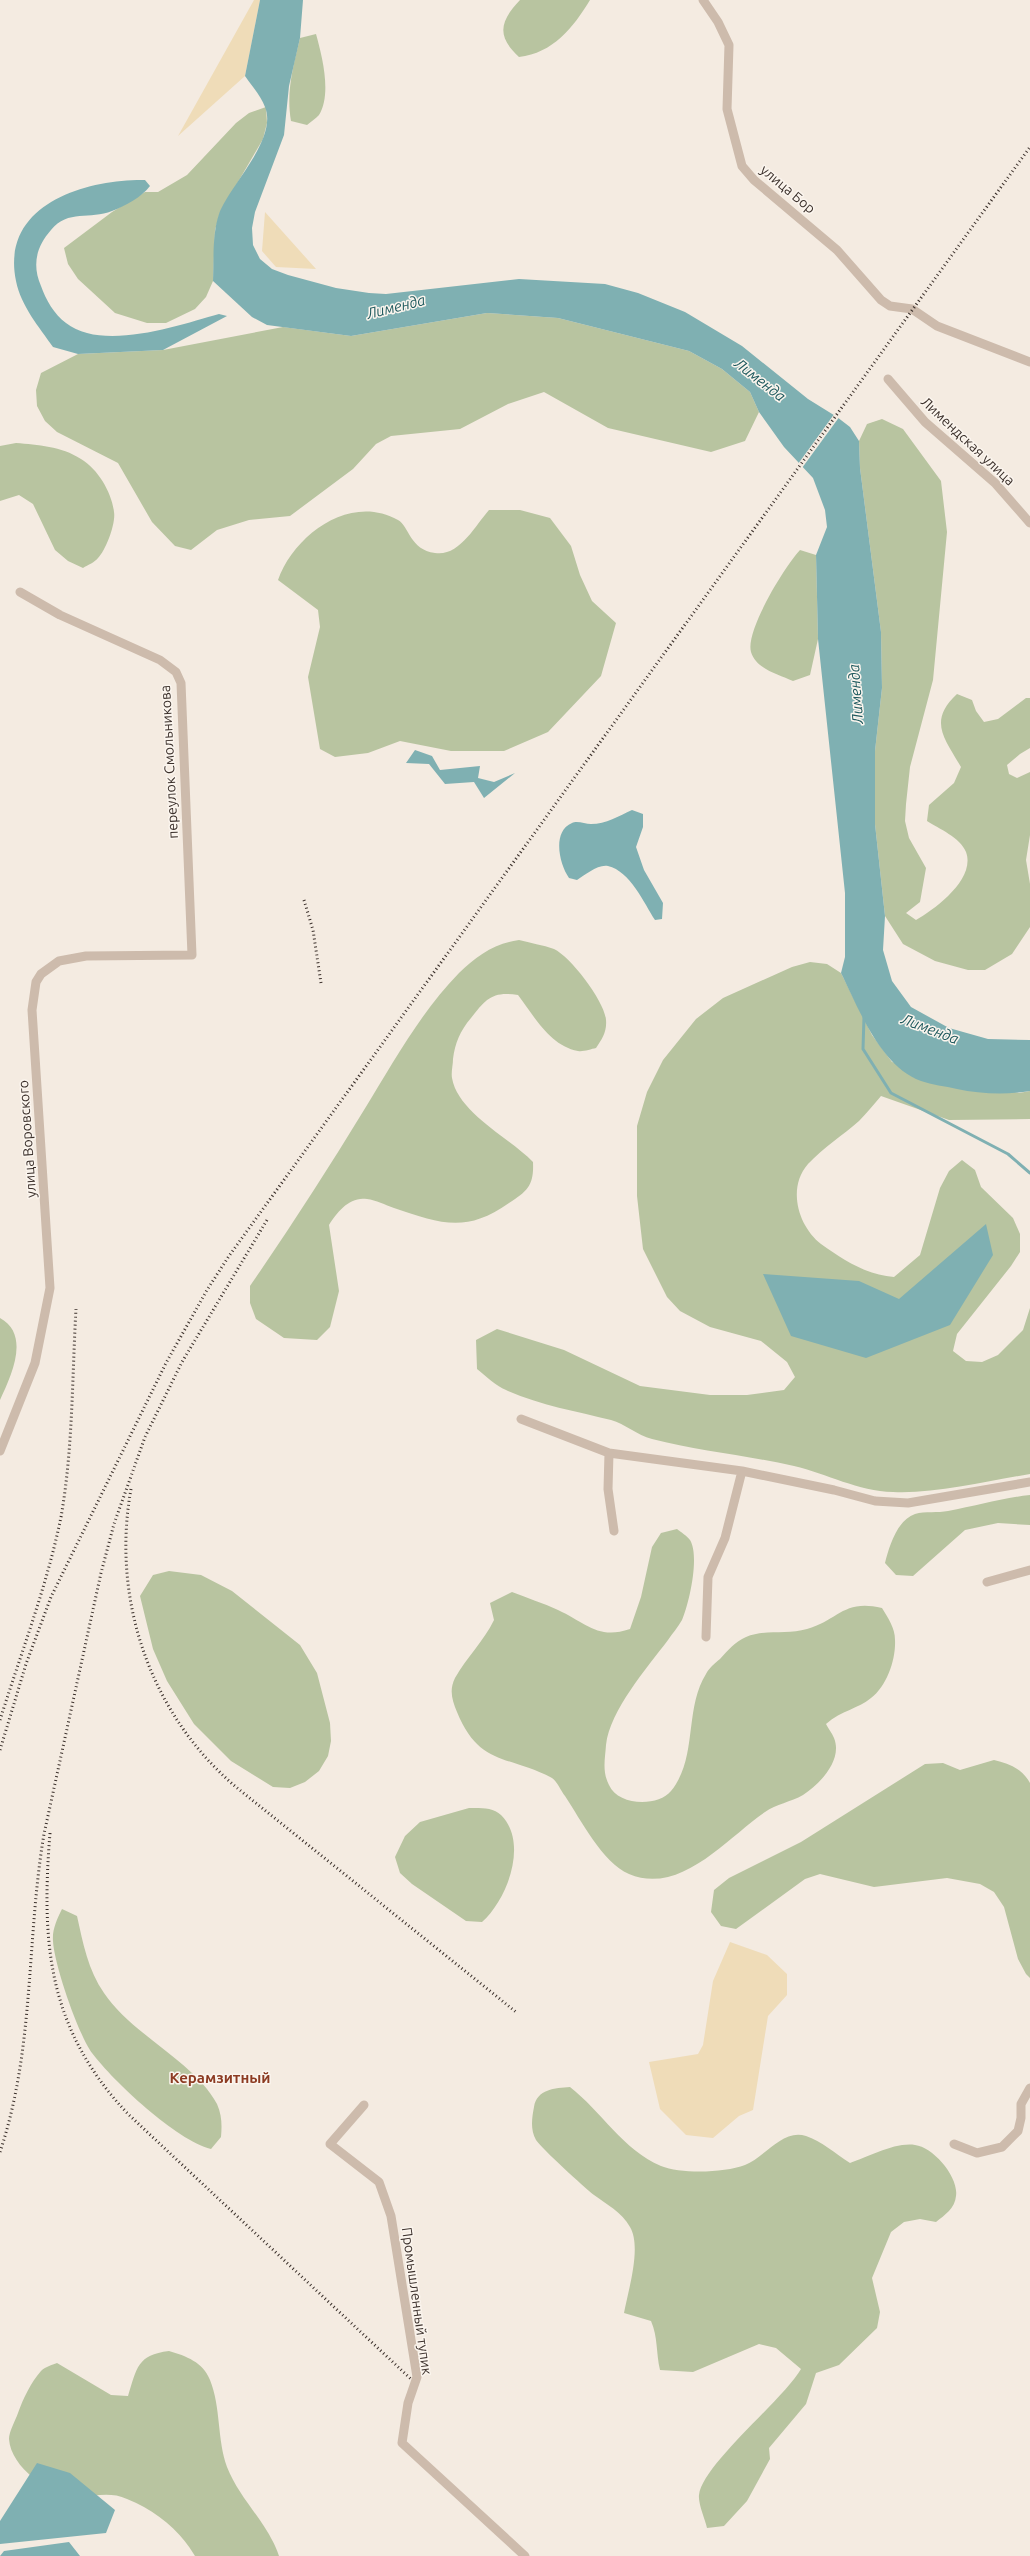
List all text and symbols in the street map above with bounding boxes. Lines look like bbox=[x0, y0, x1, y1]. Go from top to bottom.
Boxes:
street label: улица Бор bbox=[757, 161, 819, 217]
water label: Лименда bbox=[364, 291, 427, 322]
water label: Лименда bbox=[731, 354, 789, 405]
street label: Лимендская улица bbox=[918, 393, 1018, 489]
water label: Лименда bbox=[845, 664, 866, 725]
street label: переулок Смольникова bbox=[157, 685, 181, 839]
water label: Лименда bbox=[898, 1010, 961, 1047]
street label: улица Воровского bbox=[15, 1079, 39, 1199]
district label: Керамзитный bbox=[169, 2069, 271, 2086]
street label: Промышленный тупик bbox=[399, 2226, 435, 2376]

